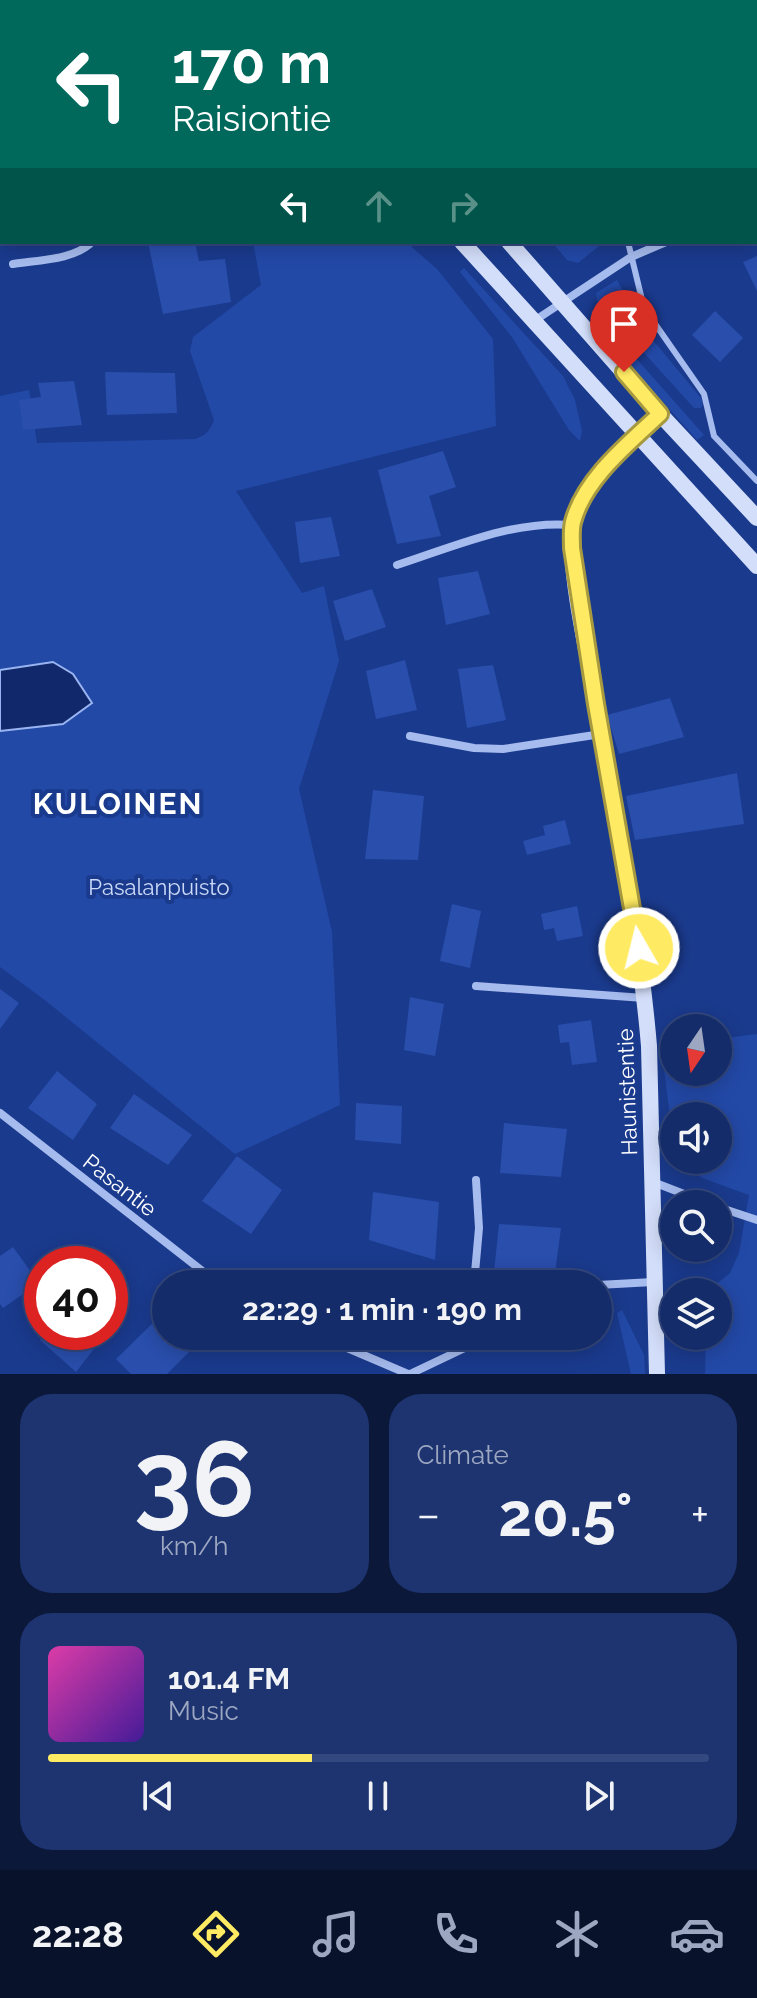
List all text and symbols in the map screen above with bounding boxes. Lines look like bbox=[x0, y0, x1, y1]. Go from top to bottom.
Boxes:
text: 170 m bbox=[172, 30, 331, 96]
icon: left bbox=[40, 32, 144, 136]
text: Raisiontie bbox=[172, 97, 331, 139]
icon: left bbox=[273, 184, 317, 228]
icon: ahead bbox=[357, 184, 401, 228]
icon: right bbox=[441, 184, 485, 228]
pin bbox=[590, 290, 658, 372]
icon: arrive bbox=[602, 302, 646, 346]
district label: KULOINEN bbox=[33, 786, 203, 821]
park label: Pasalanpuisto bbox=[88, 874, 230, 900]
position arrow bbox=[597, 906, 681, 990]
north arrow bbox=[660, 1014, 732, 1086]
map controls bbox=[660, 1014, 732, 1350]
street label: Haunistentie bbox=[612, 1028, 642, 1156]
button: sound bbox=[660, 1102, 732, 1174]
street label: Pasantie bbox=[78, 1148, 162, 1222]
button: search bbox=[660, 1190, 732, 1262]
speed limit sign: 40 bbox=[24, 1246, 128, 1350]
button: layers bbox=[660, 1278, 732, 1350]
text: 22:29 · 1 min · 190 m bbox=[242, 1292, 522, 1327]
text: 36 bbox=[134, 1418, 255, 1540]
text: Climate bbox=[417, 1440, 509, 1470]
text: 20.5° bbox=[498, 1480, 633, 1550]
text: − bbox=[417, 1489, 440, 1540]
text: + bbox=[691, 1489, 709, 1540]
text: km/h bbox=[160, 1531, 229, 1561]
text: 101.4 FM bbox=[168, 1661, 290, 1696]
text: Music bbox=[168, 1696, 239, 1726]
icon: previous bbox=[136, 1774, 180, 1818]
icon: pause bbox=[356, 1774, 400, 1818]
icon: next bbox=[577, 1774, 621, 1818]
icon: directions bbox=[188, 1906, 244, 1962]
icon: music bbox=[308, 1906, 364, 1962]
icon: phone bbox=[428, 1906, 484, 1962]
icon: climate bbox=[549, 1906, 605, 1962]
icon: car bbox=[669, 1906, 725, 1962]
text: 22:28 bbox=[32, 1913, 124, 1955]

